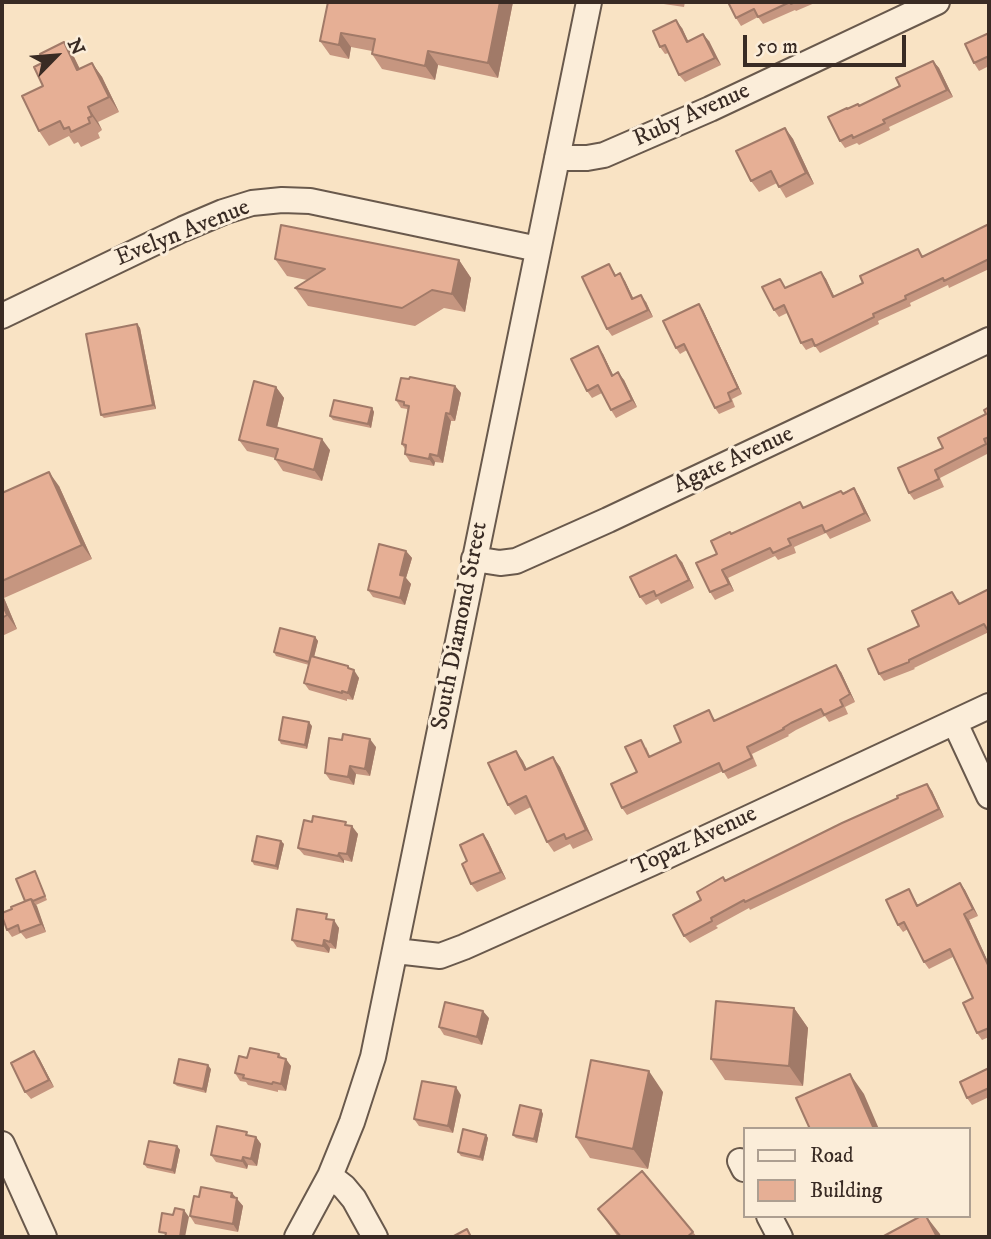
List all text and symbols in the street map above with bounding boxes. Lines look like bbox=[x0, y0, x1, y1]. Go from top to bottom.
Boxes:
north arrow bbox=[21, 21, 91, 91]
scale bar bbox=[746, 21, 909, 65]
text: 50 m bbox=[756, 34, 798, 60]
text: N bbox=[62, 35, 89, 59]
street label: Ruby Avenue bbox=[629, 78, 755, 154]
street label: Evelyn Avenue bbox=[112, 194, 254, 274]
street label: Agate Avenue bbox=[669, 421, 799, 501]
street label: South Diamond Street bbox=[427, 519, 495, 733]
street label: Topaz Avenue bbox=[628, 801, 762, 883]
legend bbox=[743, 1127, 970, 1218]
text: Road bbox=[810, 1143, 854, 1169]
text: Building bbox=[810, 1178, 882, 1204]

